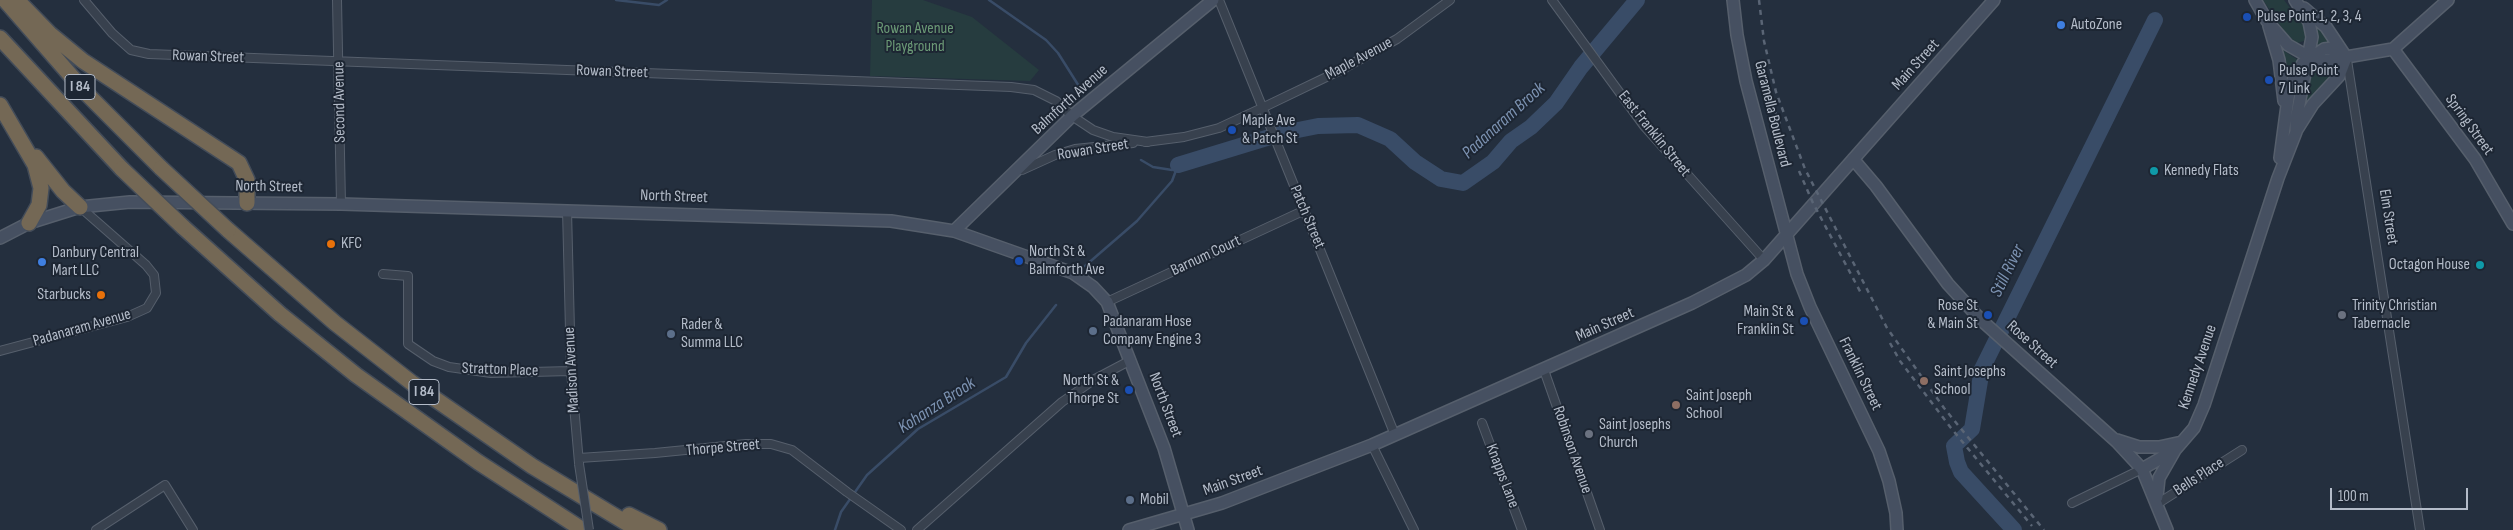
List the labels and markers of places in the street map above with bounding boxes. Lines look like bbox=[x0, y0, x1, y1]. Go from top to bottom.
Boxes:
place label: Pulse Point 1, 2, 3, 4 bbox=[2257, 7, 2361, 27]
marker: Pulse Point 1, 2, 3, 4 bbox=[2241, 11, 2253, 23]
place label: AutoZone bbox=[2071, 15, 2122, 35]
marker: AutoZone bbox=[2055, 19, 2067, 31]
place label: Pulse Point 7 Link bbox=[2279, 61, 2338, 99]
marker: Pulse Point 7 Link bbox=[2263, 74, 2275, 86]
place label: Maple Ave & Patch St bbox=[1242, 111, 1298, 149]
marker: Maple Ave & Patch St bbox=[1226, 124, 1238, 136]
place label: Kennedy Flats bbox=[2164, 161, 2239, 181]
marker: Kennedy Flats bbox=[2148, 165, 2160, 177]
place label: KFC bbox=[341, 234, 362, 254]
marker: KFC bbox=[325, 238, 337, 250]
place label: North St & Balmforth Ave bbox=[1029, 242, 1105, 280]
place label: Danbury Central Mart LLC bbox=[52, 243, 139, 281]
marker: North St & Balmforth Ave bbox=[1013, 255, 1025, 267]
place label: Octagon House bbox=[2389, 255, 2470, 275]
marker: Danbury Central Mart LLC bbox=[36, 256, 48, 268]
marker: Octagon House bbox=[2474, 259, 2486, 271]
place label: Starbucks bbox=[37, 285, 91, 305]
marker: Starbucks bbox=[95, 289, 107, 301]
place label: Rose St & Main St bbox=[1928, 296, 1978, 334]
place label: Trinity Christian Tabernacle bbox=[2352, 296, 2437, 334]
place label: Main St & Franklin St bbox=[1737, 302, 1794, 340]
marker: Rose St & Main St bbox=[1982, 309, 1994, 321]
marker: Trinity Christian Tabernacle bbox=[2336, 309, 2348, 321]
place label: Padanaram Hose Company Engine 3 bbox=[1103, 312, 1201, 350]
place label: Rader & Summa LLC bbox=[681, 315, 743, 353]
marker: Main St & Franklin St bbox=[1798, 315, 1810, 327]
marker: Padanaram Hose Company Engine 3 bbox=[1087, 325, 1099, 337]
marker: Rader & Summa LLC bbox=[665, 328, 677, 340]
place label: Saint Josephs School bbox=[1934, 362, 2006, 400]
place label: North St & Thorpe St bbox=[1063, 371, 1119, 409]
marker: Saint Josephs School bbox=[1918, 375, 1930, 387]
marker: North St & Thorpe St bbox=[1123, 384, 1135, 396]
place label: Saint Joseph School bbox=[1686, 386, 1752, 424]
marker: Saint Joseph School bbox=[1670, 399, 1682, 411]
place label: Saint Josephs Church bbox=[1599, 415, 1671, 453]
marker: Saint Josephs Church bbox=[1583, 428, 1595, 440]
place label: Mobil bbox=[1140, 490, 1169, 510]
marker: Mobil bbox=[1124, 494, 1136, 506]

